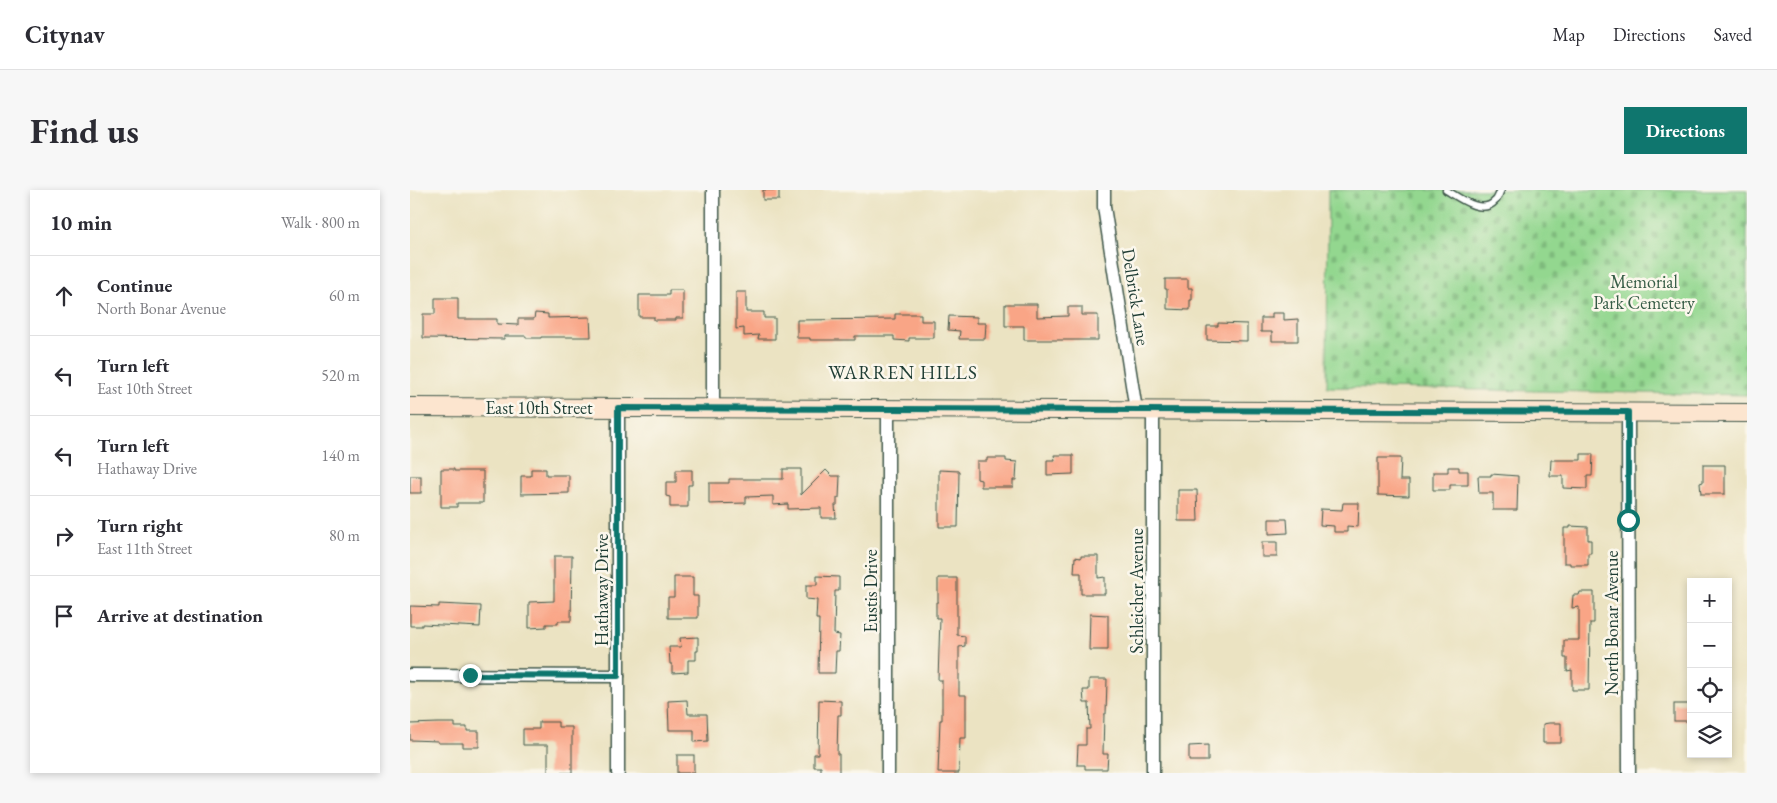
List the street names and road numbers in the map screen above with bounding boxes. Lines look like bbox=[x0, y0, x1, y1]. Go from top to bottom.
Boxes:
street label: Delbrick Lane bbox=[1117, 247, 1155, 347]
street label: East 10th Street bbox=[485, 396, 593, 419]
street label: Schleicher Avenue bbox=[1125, 528, 1148, 654]
street label: Hathaway Drive bbox=[590, 534, 613, 646]
street label: Eustis Drive bbox=[859, 549, 882, 633]
street label: North Bonar Avenue bbox=[1600, 550, 1623, 696]

